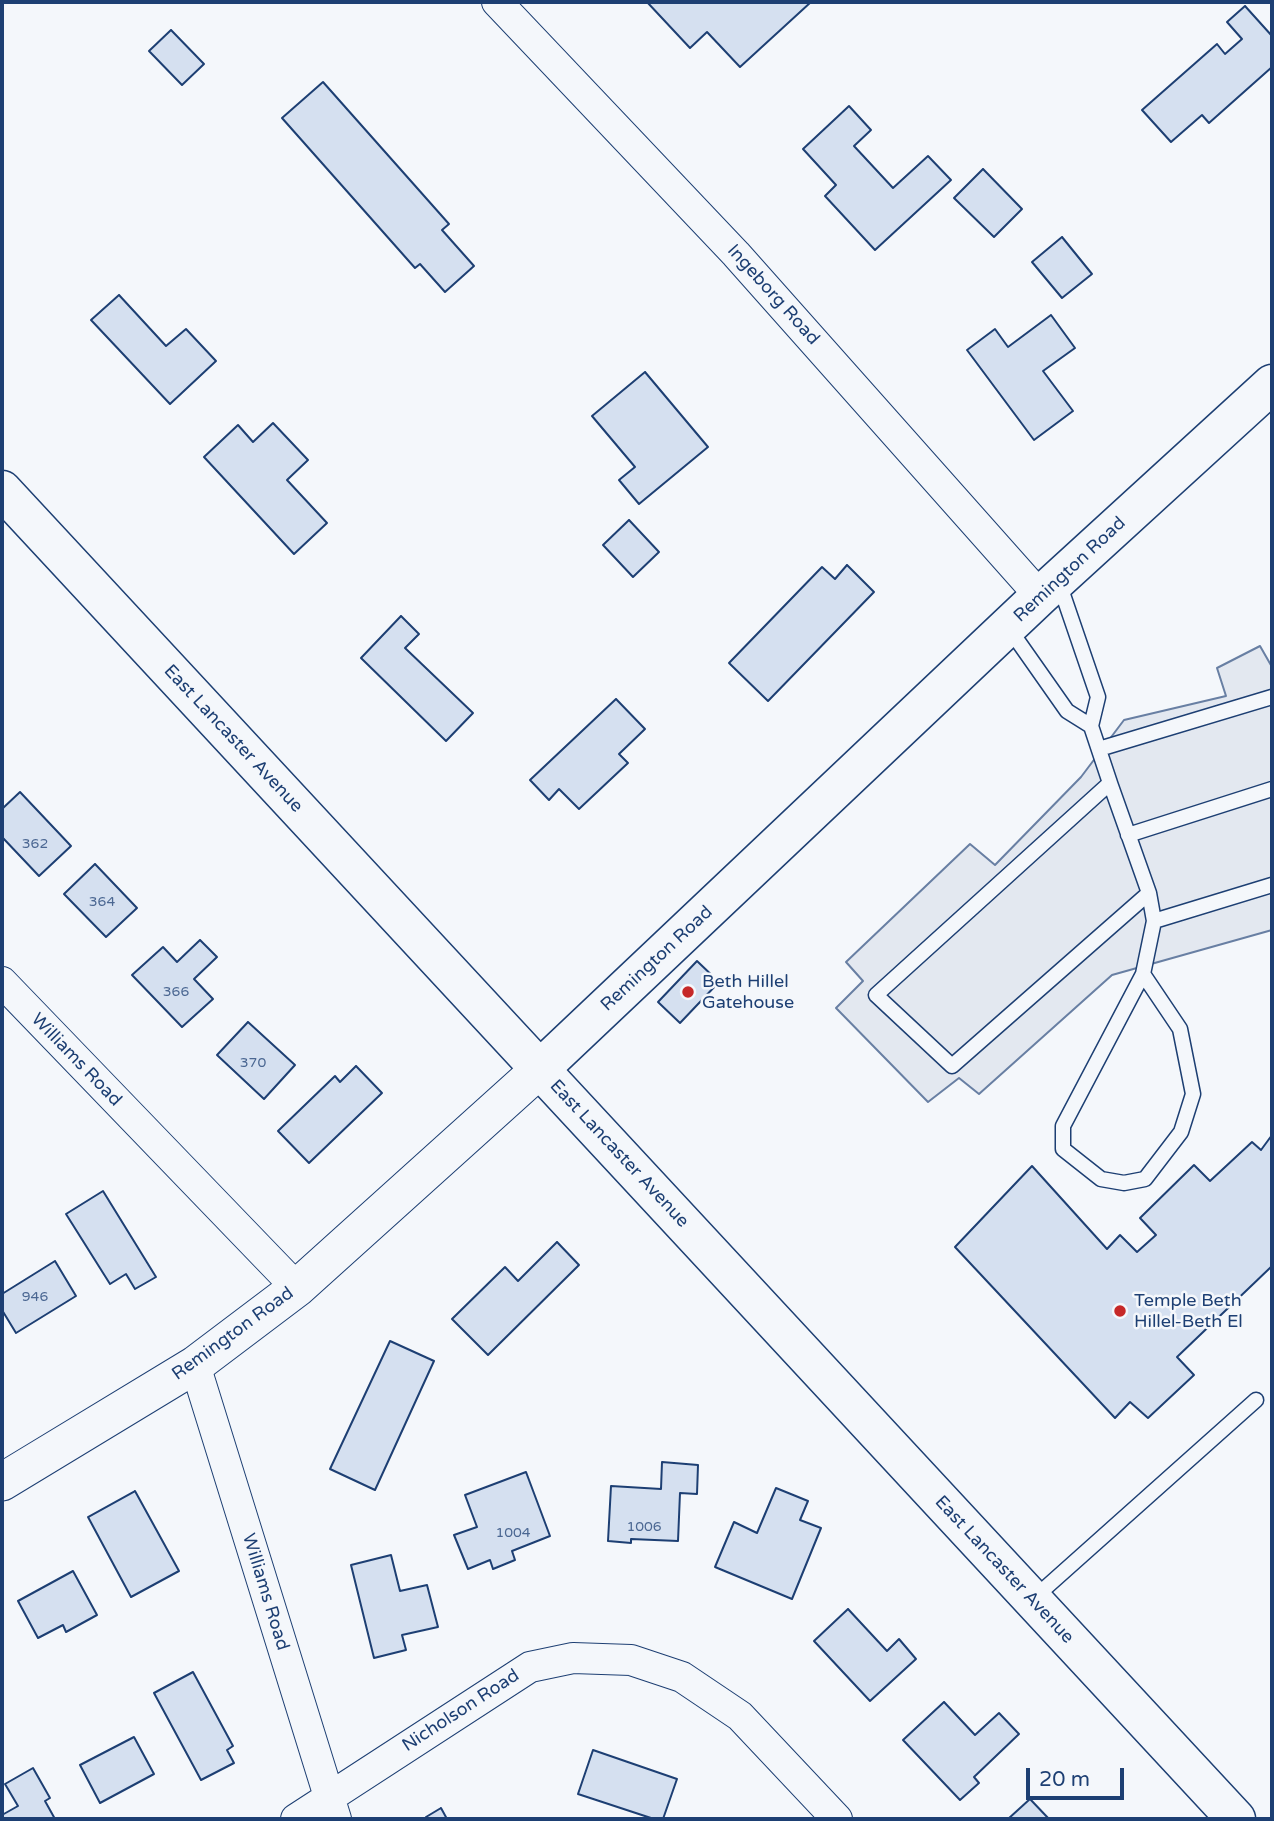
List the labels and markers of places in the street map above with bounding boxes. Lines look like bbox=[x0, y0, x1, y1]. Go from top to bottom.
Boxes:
place label: Beth Hillel Gatehouse bbox=[702, 971, 794, 1014]
marker: Beth Hillel Gatehouse bbox=[680, 984, 696, 1000]
place label: Temple Beth Hillel-Beth El bbox=[1134, 1290, 1243, 1332]
marker: Temple Beth Hillel-Beth El bbox=[1112, 1303, 1128, 1319]

